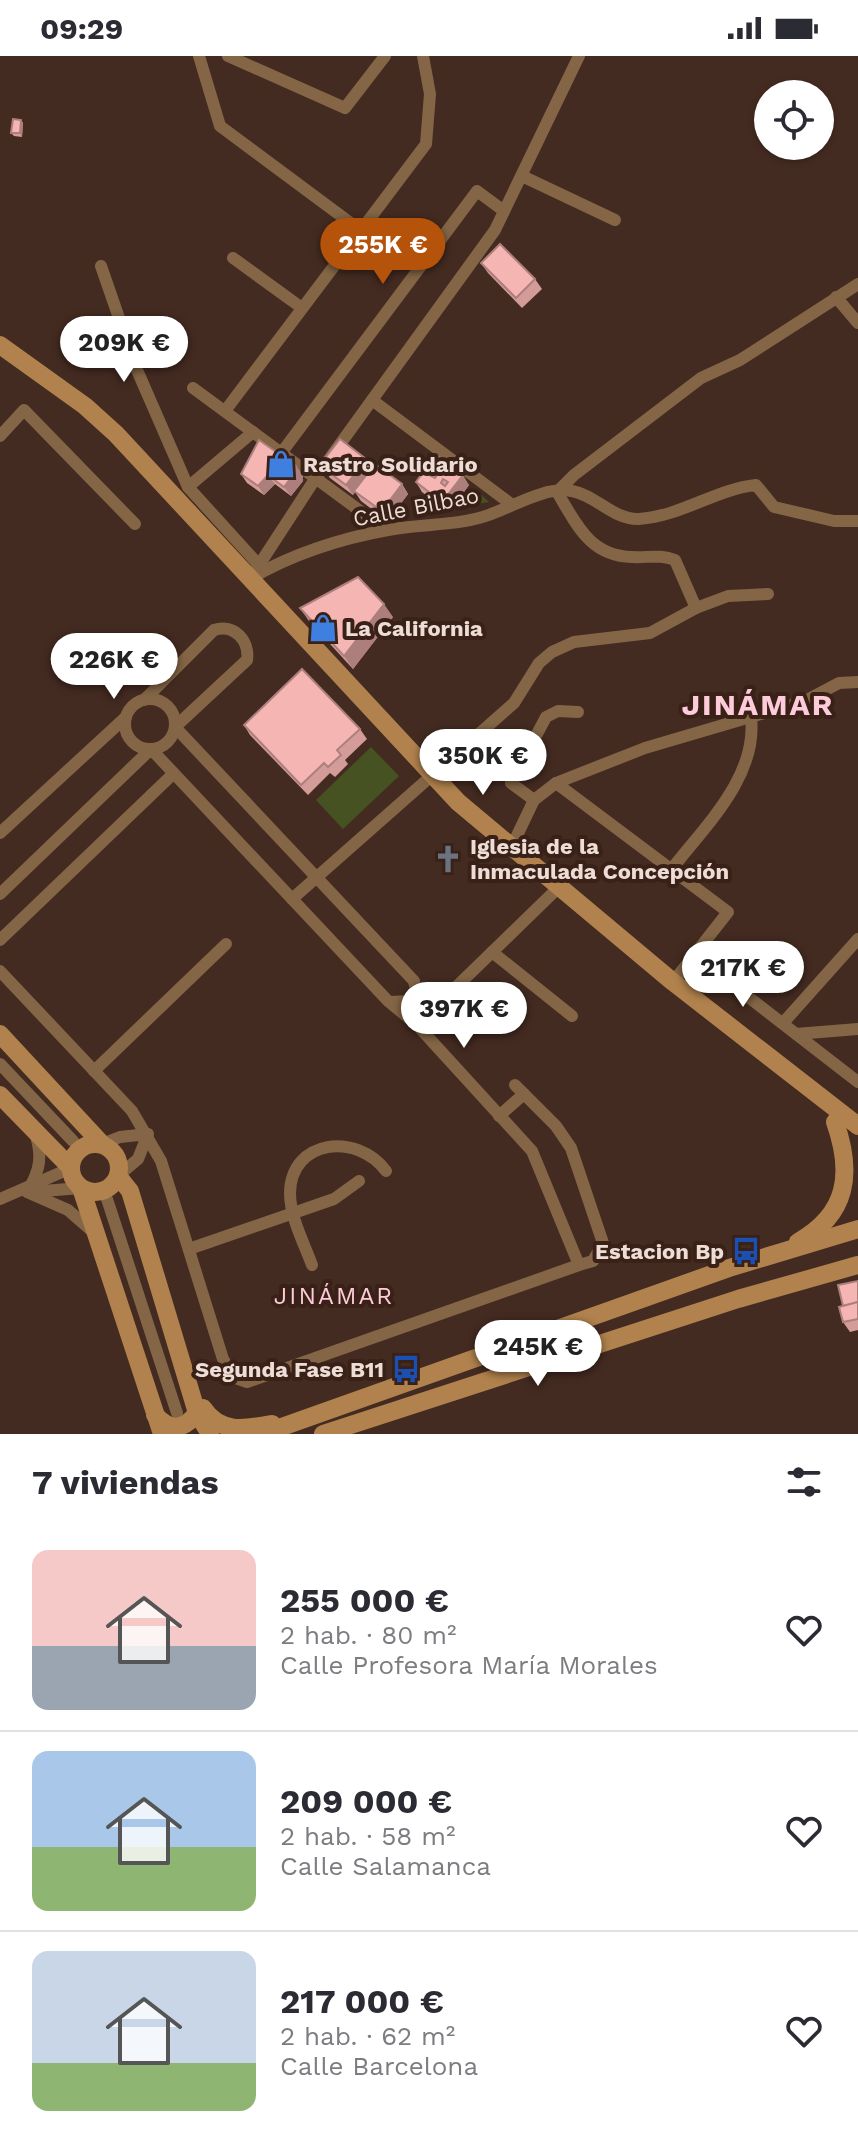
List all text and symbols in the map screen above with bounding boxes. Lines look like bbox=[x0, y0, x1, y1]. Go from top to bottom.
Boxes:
text: 09:29 bbox=[40, 11, 123, 46]
map controls bbox=[754, 80, 834, 160]
button: locate bbox=[754, 80, 834, 160]
pin: 255K € bbox=[318, 218, 448, 286]
text: 255K € bbox=[338, 229, 428, 259]
pin: 209K € bbox=[59, 316, 189, 384]
text: 209K € bbox=[78, 327, 170, 357]
shop icon: Rastro Solidario bbox=[266, 449, 296, 479]
place label: Rastro Solidario bbox=[303, 452, 478, 477]
street label: Calle Bilbao bbox=[351, 483, 481, 531]
shop icon: La California bbox=[308, 613, 338, 643]
place label: La California bbox=[345, 616, 483, 641]
pin: 226K € bbox=[49, 633, 179, 701]
text: 226K € bbox=[69, 644, 159, 674]
district label: JINÁMAR bbox=[682, 687, 834, 722]
pin: 350K € bbox=[418, 729, 548, 797]
text: 350K € bbox=[438, 740, 528, 770]
place label: Iglesia de la Inmaculada Concepción bbox=[470, 834, 729, 884]
church icon: Iglesia de la Inmaculada Concepción bbox=[433, 844, 463, 874]
pin: 217K € bbox=[678, 941, 808, 1009]
text: 217K € bbox=[700, 952, 786, 982]
pin: 397K € bbox=[399, 982, 529, 1050]
text: 397K € bbox=[419, 993, 509, 1023]
bus stop icon: Estacion Bp bbox=[731, 1236, 761, 1266]
place label: Estacion Bp bbox=[595, 1239, 724, 1264]
district label: JINÁMAR bbox=[274, 1282, 394, 1310]
pin: 245K € bbox=[473, 1320, 603, 1388]
text: 245K € bbox=[493, 1331, 583, 1361]
bus stop icon: Segunda Fase B11 bbox=[391, 1354, 421, 1384]
place label: Segunda Fase B11 bbox=[195, 1357, 384, 1382]
icon: filters bbox=[782, 1460, 826, 1504]
text: 7 viviendas bbox=[32, 1462, 219, 1502]
text: 255 000 € bbox=[280, 1580, 449, 1620]
icon: home bbox=[96, 1582, 192, 1678]
icon: heart bbox=[782, 1608, 826, 1652]
text: 2 hab. · 80 m² bbox=[280, 1620, 456, 1650]
text: Calle Profesora María Morales bbox=[280, 1650, 658, 1680]
text: 209 000 € bbox=[280, 1781, 452, 1821]
icon: home bbox=[96, 1783, 192, 1879]
icon: heart bbox=[782, 1809, 826, 1853]
text: 2 hab. · 58 m² bbox=[280, 1821, 455, 1851]
text: Calle Salamanca bbox=[280, 1851, 491, 1881]
text: 217 000 € bbox=[280, 1981, 444, 2021]
icon: home bbox=[96, 1983, 192, 2079]
icon: heart bbox=[782, 2009, 826, 2053]
text: 2 hab. · 62 m² bbox=[280, 2021, 455, 2051]
text: Calle Barcelona bbox=[280, 2051, 478, 2081]

